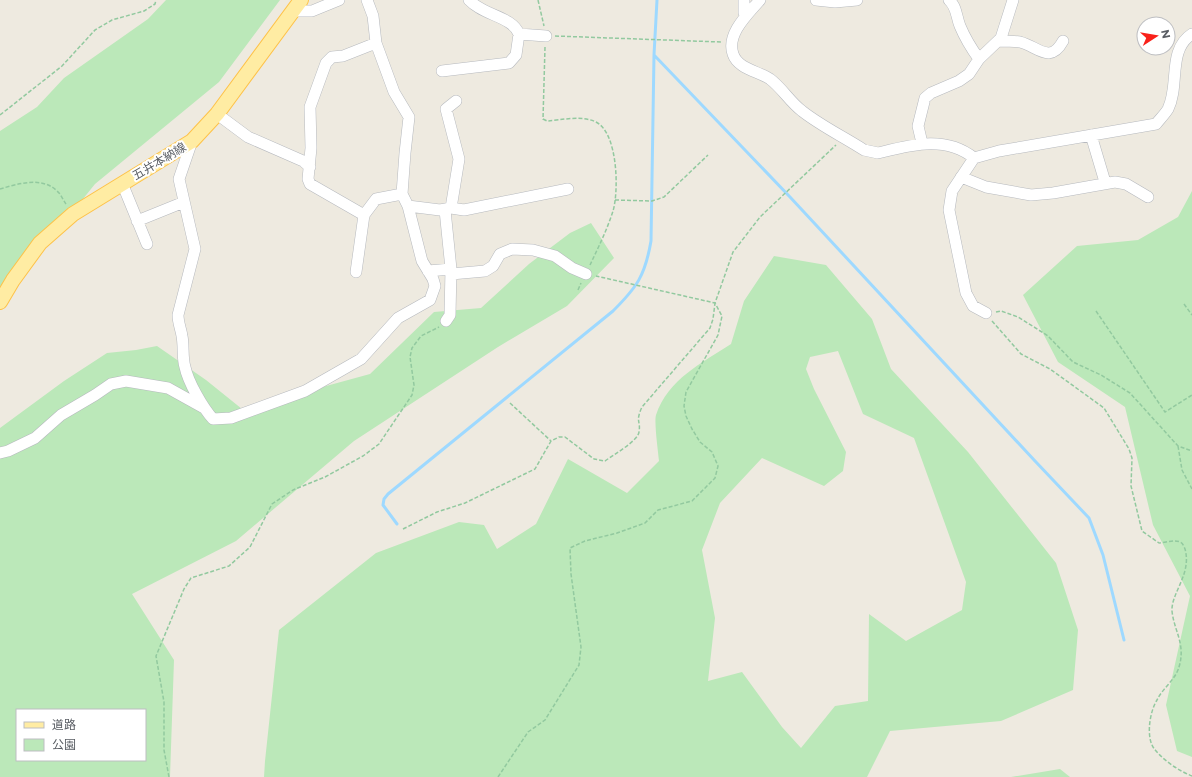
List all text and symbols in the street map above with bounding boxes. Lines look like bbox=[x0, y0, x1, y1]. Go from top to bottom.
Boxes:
north arrow bbox=[1136, 16, 1176, 56]
text: N bbox=[1158, 28, 1174, 40]
street label: 五井本納線 bbox=[129, 139, 189, 183]
legend bbox=[16, 709, 146, 761]
text: 道路 bbox=[52, 717, 76, 732]
text: 公園 bbox=[52, 737, 76, 752]

